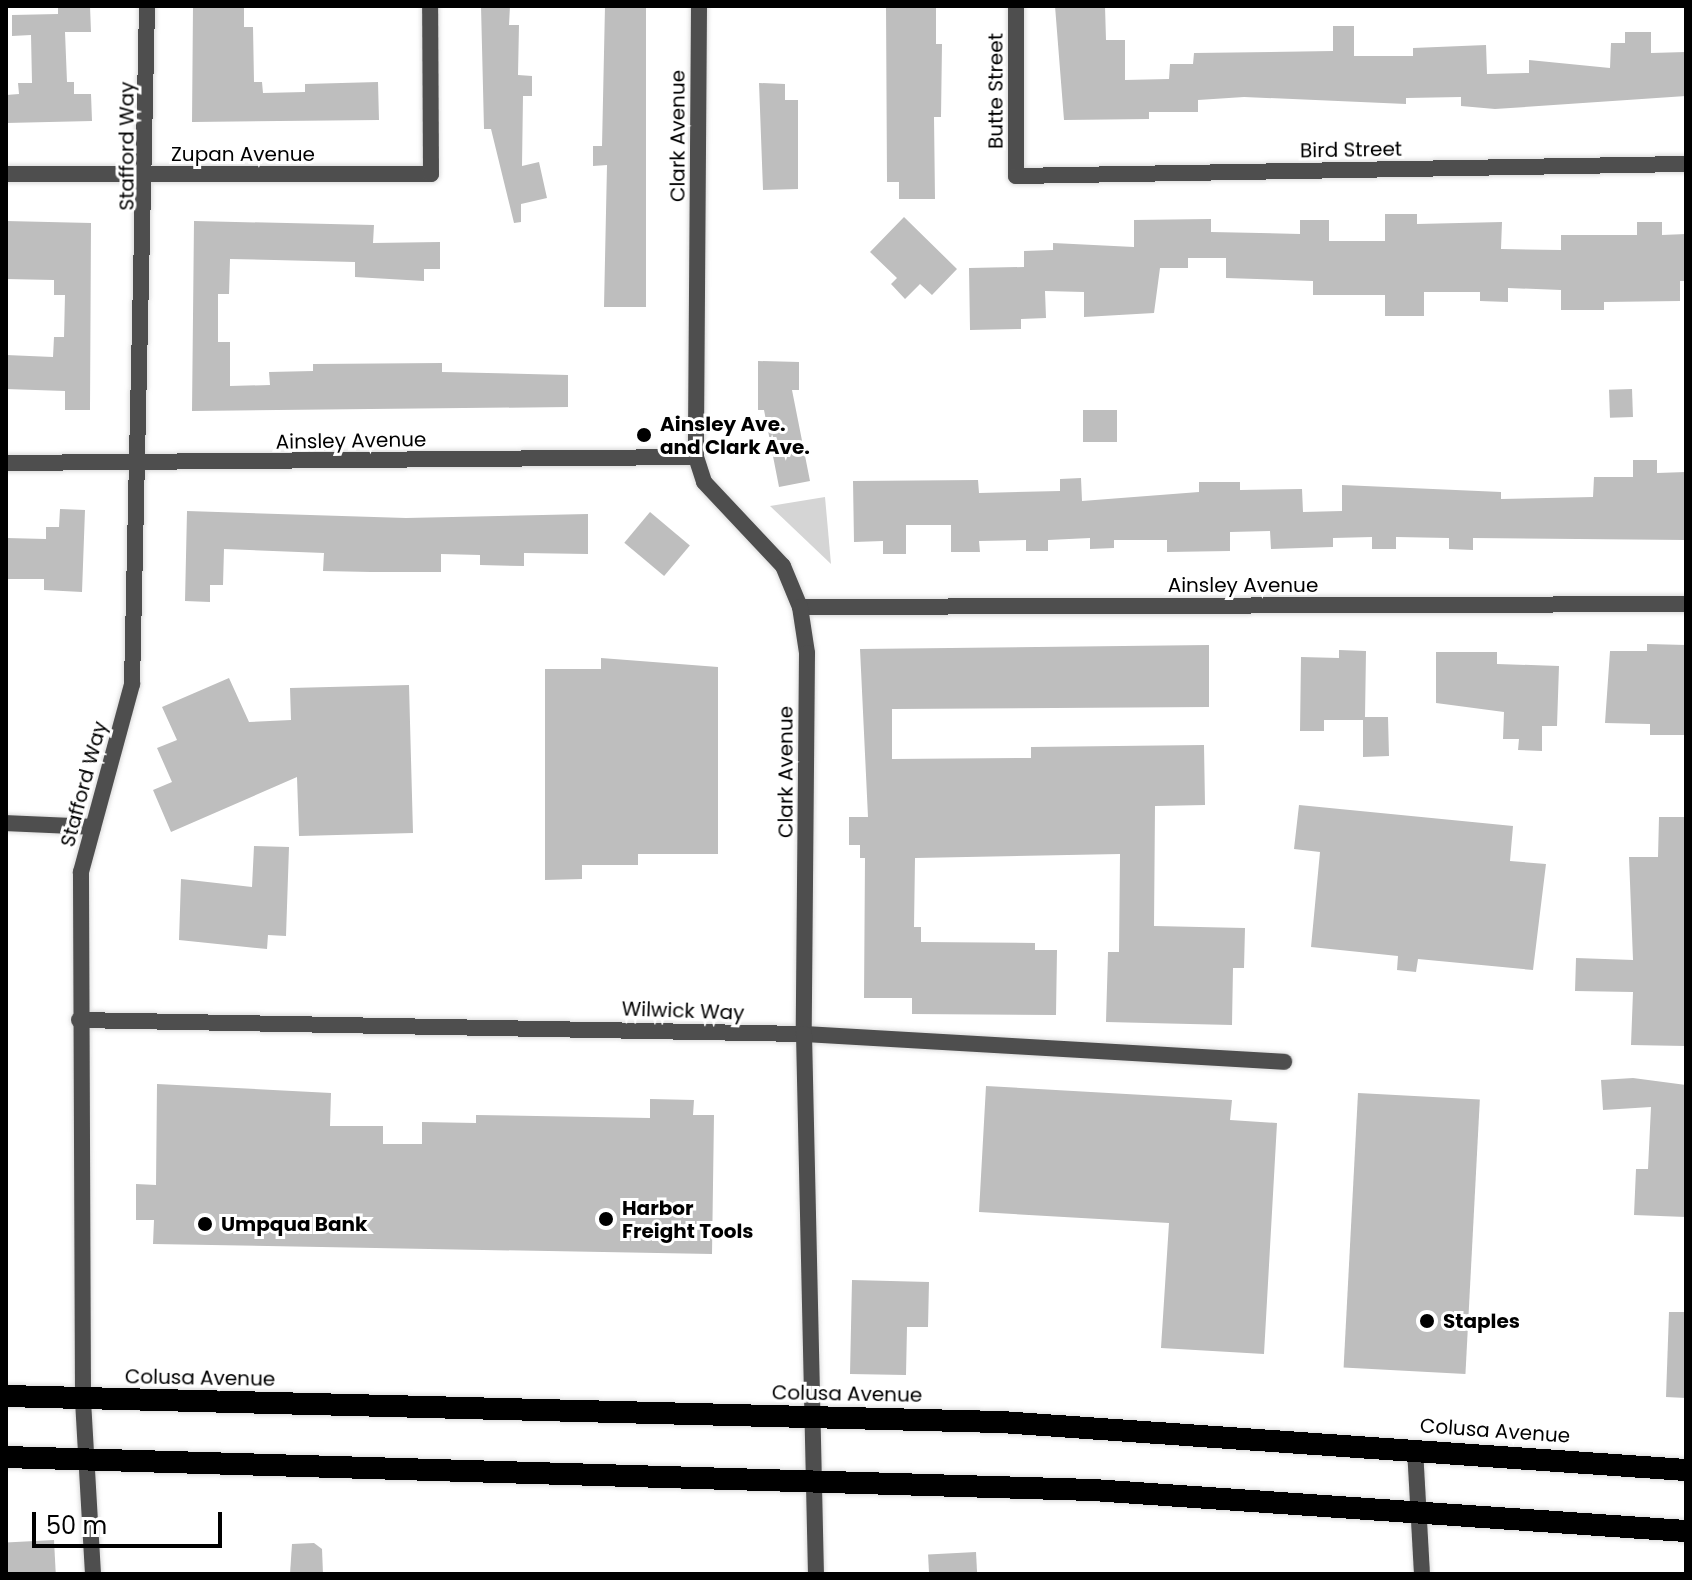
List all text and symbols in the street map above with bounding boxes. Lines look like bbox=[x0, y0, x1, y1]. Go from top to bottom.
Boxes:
street label: Butte Street bbox=[984, 33, 1008, 149]
street label: Clark Avenue bbox=[666, 70, 690, 202]
street label: Stafford Way bbox=[115, 81, 139, 211]
street label: Bird Street bbox=[1300, 137, 1402, 163]
street label: Zupan Avenue bbox=[171, 142, 315, 166]
place label: Ainsley Ave. and Clark Ave. bbox=[660, 412, 810, 459]
marker: Ainsley Ave. and Clark Ave. bbox=[635, 426, 653, 444]
street label: Ainsley Avenue bbox=[275, 428, 427, 454]
street label: Ainsley Avenue bbox=[1168, 573, 1318, 597]
street label: Clark Avenue bbox=[774, 706, 798, 838]
street label: Stafford Way bbox=[56, 719, 112, 849]
street label: Wilwick Way bbox=[621, 997, 745, 1025]
place label: Harbor Freight Tools bbox=[622, 1196, 753, 1243]
marker: Harbor Freight Tools bbox=[597, 1210, 615, 1228]
place label: Umpqua Bank bbox=[221, 1212, 367, 1236]
marker: Umpqua Bank bbox=[196, 1215, 214, 1233]
place label: Staples bbox=[1443, 1309, 1520, 1333]
marker: Staples bbox=[1418, 1312, 1436, 1330]
street label: Colusa Avenue bbox=[125, 1365, 275, 1391]
street label: Colusa Avenue bbox=[772, 1381, 922, 1407]
street label: Colusa Avenue bbox=[1419, 1414, 1571, 1448]
scale bar bbox=[36, 1496, 226, 1546]
text: 50 m bbox=[46, 1509, 107, 1542]

